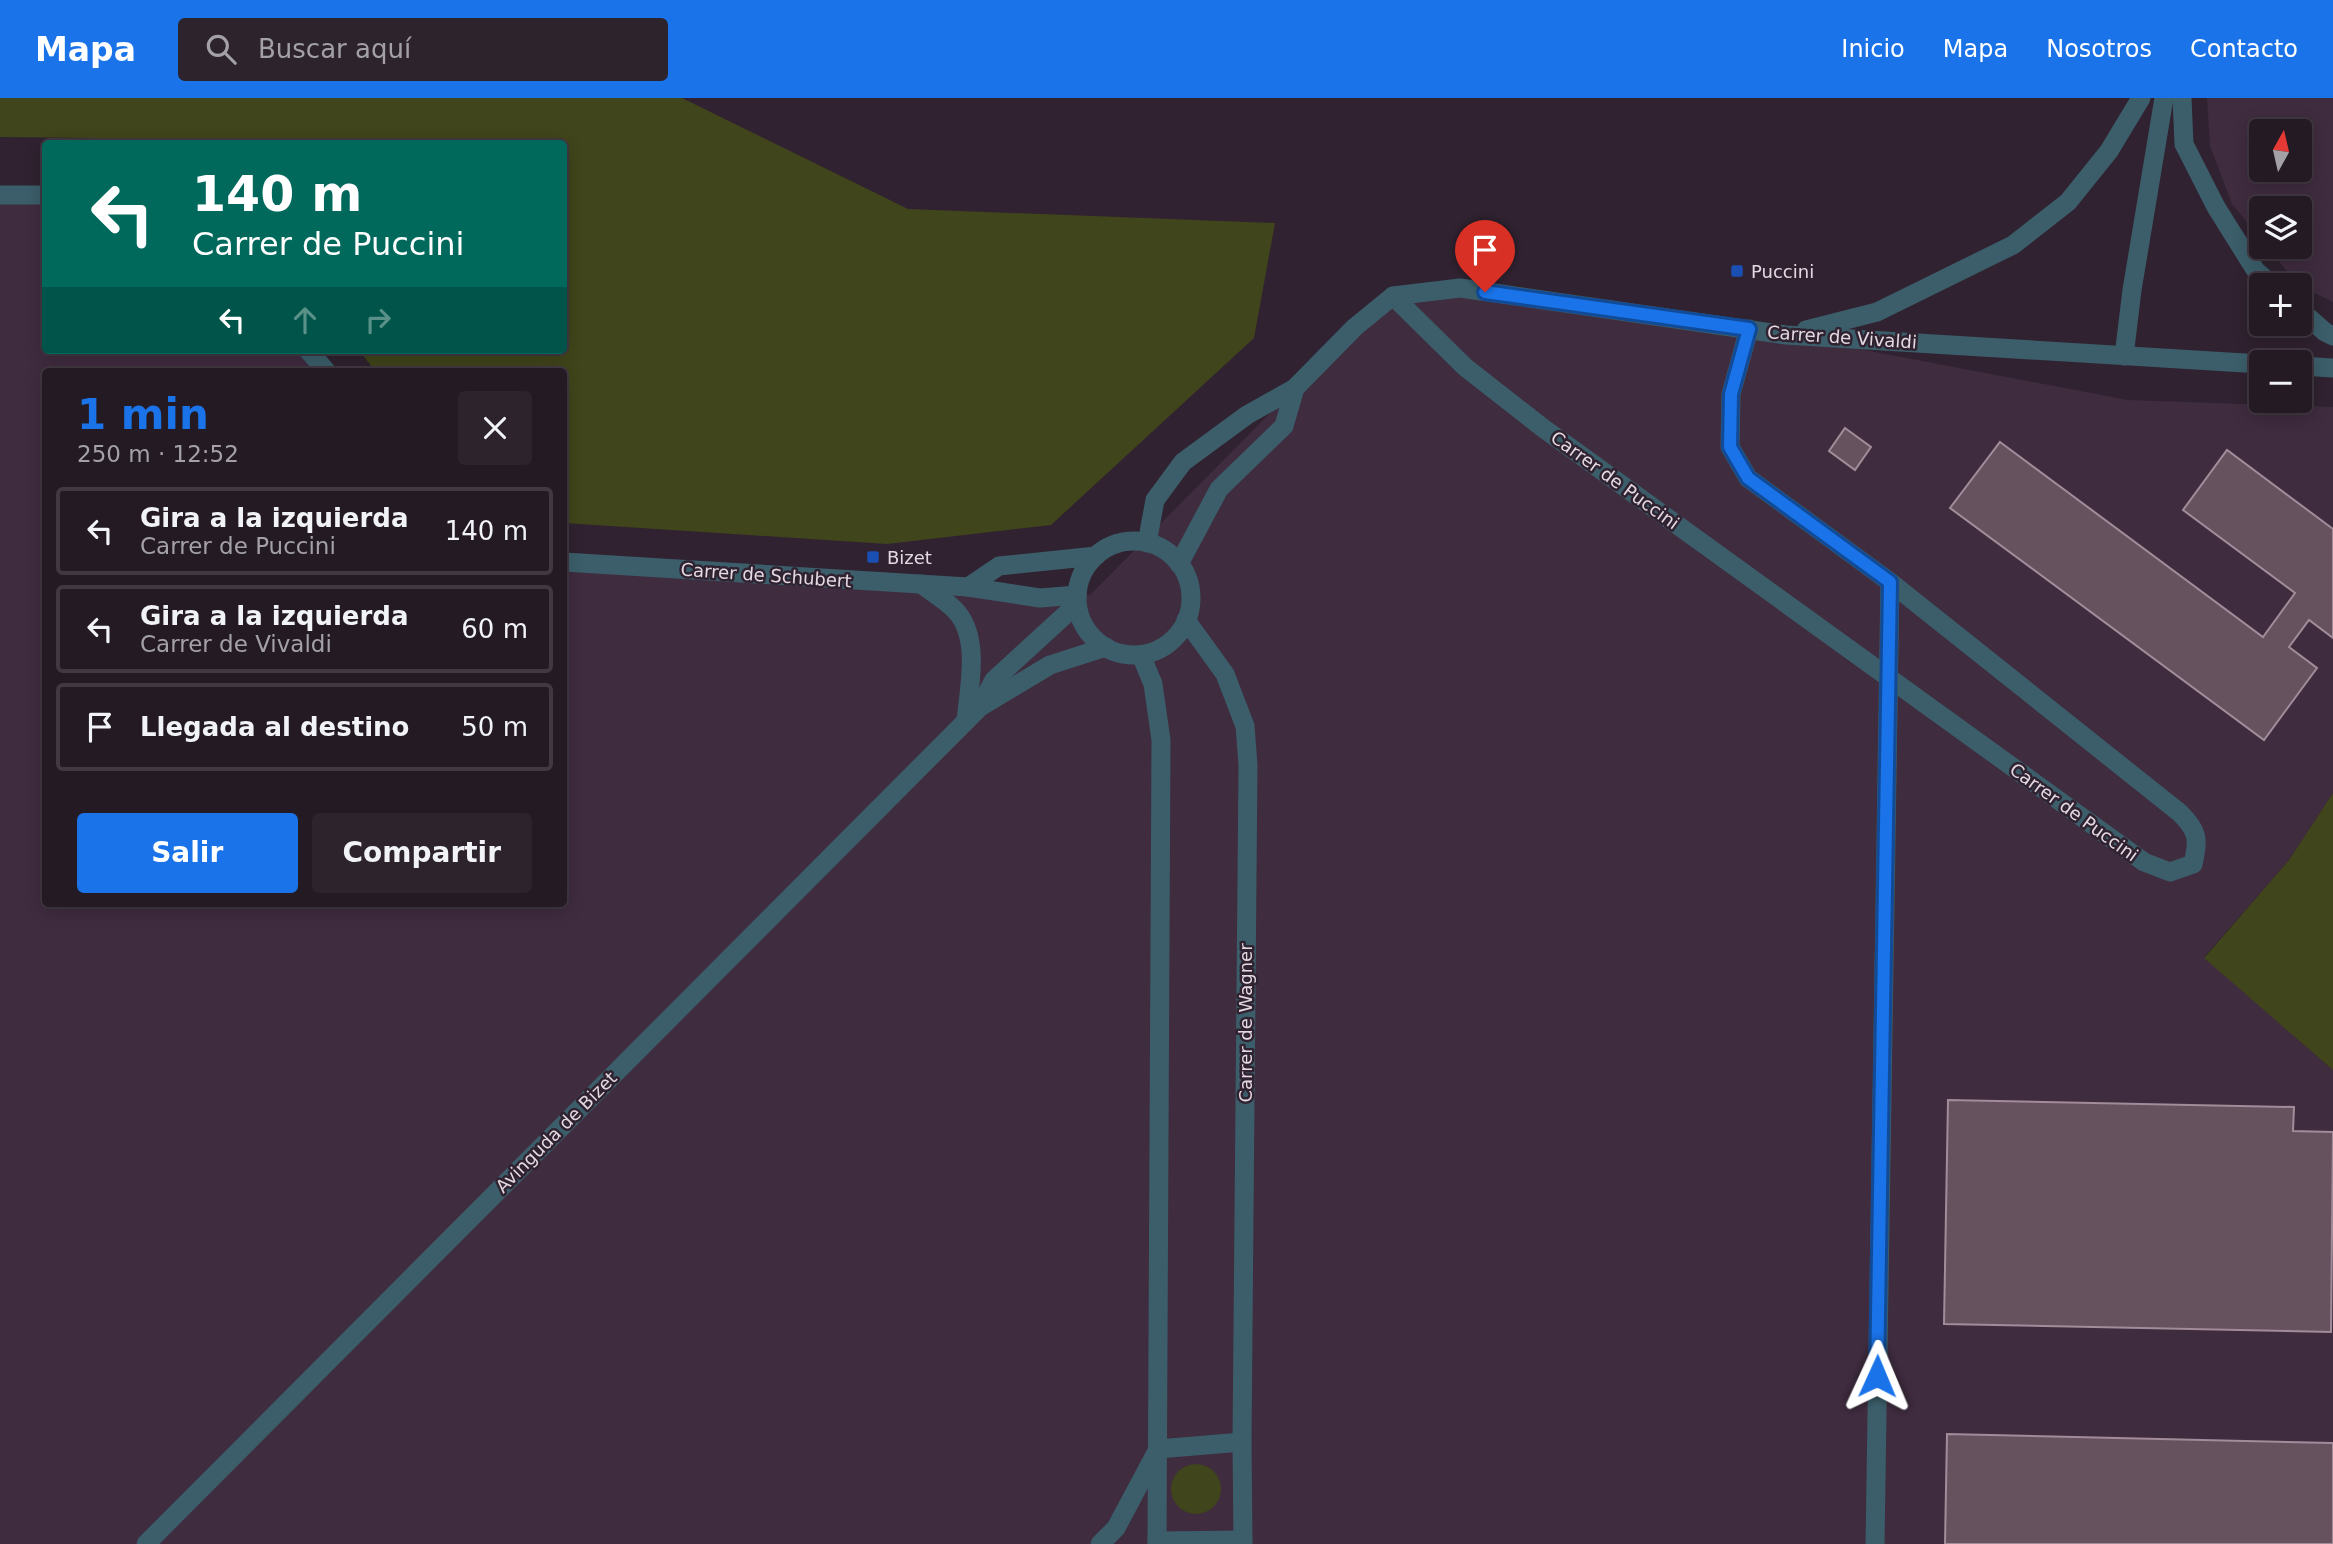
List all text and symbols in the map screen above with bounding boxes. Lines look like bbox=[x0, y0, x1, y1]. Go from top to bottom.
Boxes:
search box bbox=[178, 18, 668, 81]
text: Mapa bbox=[35, 30, 136, 69]
icon: search bbox=[202, 30, 240, 68]
text: Buscar aquí bbox=[258, 34, 411, 64]
text: Inicio bbox=[1841, 35, 1905, 63]
text: Mapa bbox=[1943, 35, 2008, 63]
text: Nosotros bbox=[2046, 35, 2152, 63]
text: Contacto bbox=[2190, 35, 2298, 63]
north arrow bbox=[2249, 119, 2312, 182]
map controls bbox=[2249, 119, 2312, 413]
text: 140 m bbox=[192, 166, 362, 223]
icon: left bbox=[77, 168, 168, 259]
button: layers bbox=[2249, 196, 2312, 259]
pin bbox=[1455, 220, 1515, 292]
text: Carrer de Puccini bbox=[192, 225, 464, 263]
icon: arrive bbox=[1466, 231, 1504, 269]
place label: Puccini bbox=[1751, 261, 1814, 282]
marker: Puccini bbox=[1729, 263, 1745, 279]
button: + bbox=[2249, 273, 2312, 336]
icon: left bbox=[213, 301, 251, 339]
icon: ahead bbox=[286, 301, 324, 339]
icon: right bbox=[359, 301, 397, 339]
street label: Carrer de Vivaldi bbox=[1766, 321, 1918, 353]
button: − bbox=[2249, 350, 2312, 413]
text: 1 min bbox=[77, 390, 209, 439]
button: close bbox=[458, 391, 532, 465]
street label: Carrer de Puccini bbox=[1547, 426, 1683, 534]
text: 250 m · 12:52 bbox=[77, 441, 239, 467]
text: Gira a la izquierda bbox=[140, 503, 408, 533]
icon: left bbox=[81, 512, 119, 550]
text: 140 m bbox=[445, 516, 528, 546]
text: Carrer de Puccini bbox=[140, 533, 336, 559]
place label: Bizet bbox=[887, 547, 932, 568]
marker: Bizet bbox=[865, 549, 881, 565]
street label: Carrer de Schubert bbox=[680, 559, 852, 591]
text: Gira a la izquierda bbox=[140, 601, 408, 631]
icon: left bbox=[81, 610, 119, 648]
text: 60 m bbox=[461, 614, 528, 644]
text: Carrer de Vivaldi bbox=[140, 631, 332, 657]
icon: arrive bbox=[81, 708, 119, 746]
text: Llegada al destino bbox=[140, 712, 409, 742]
text: 50 m bbox=[461, 712, 528, 742]
street label: Carrer de Puccini bbox=[2006, 758, 2142, 866]
button: Salir bbox=[77, 813, 298, 893]
button: Compartir bbox=[312, 813, 532, 893]
street label: Carrer de Wagner bbox=[1235, 943, 1256, 1103]
street label: Avinguda de Bizet bbox=[491, 1067, 621, 1197]
position arrow bbox=[1840, 1339, 1914, 1413]

